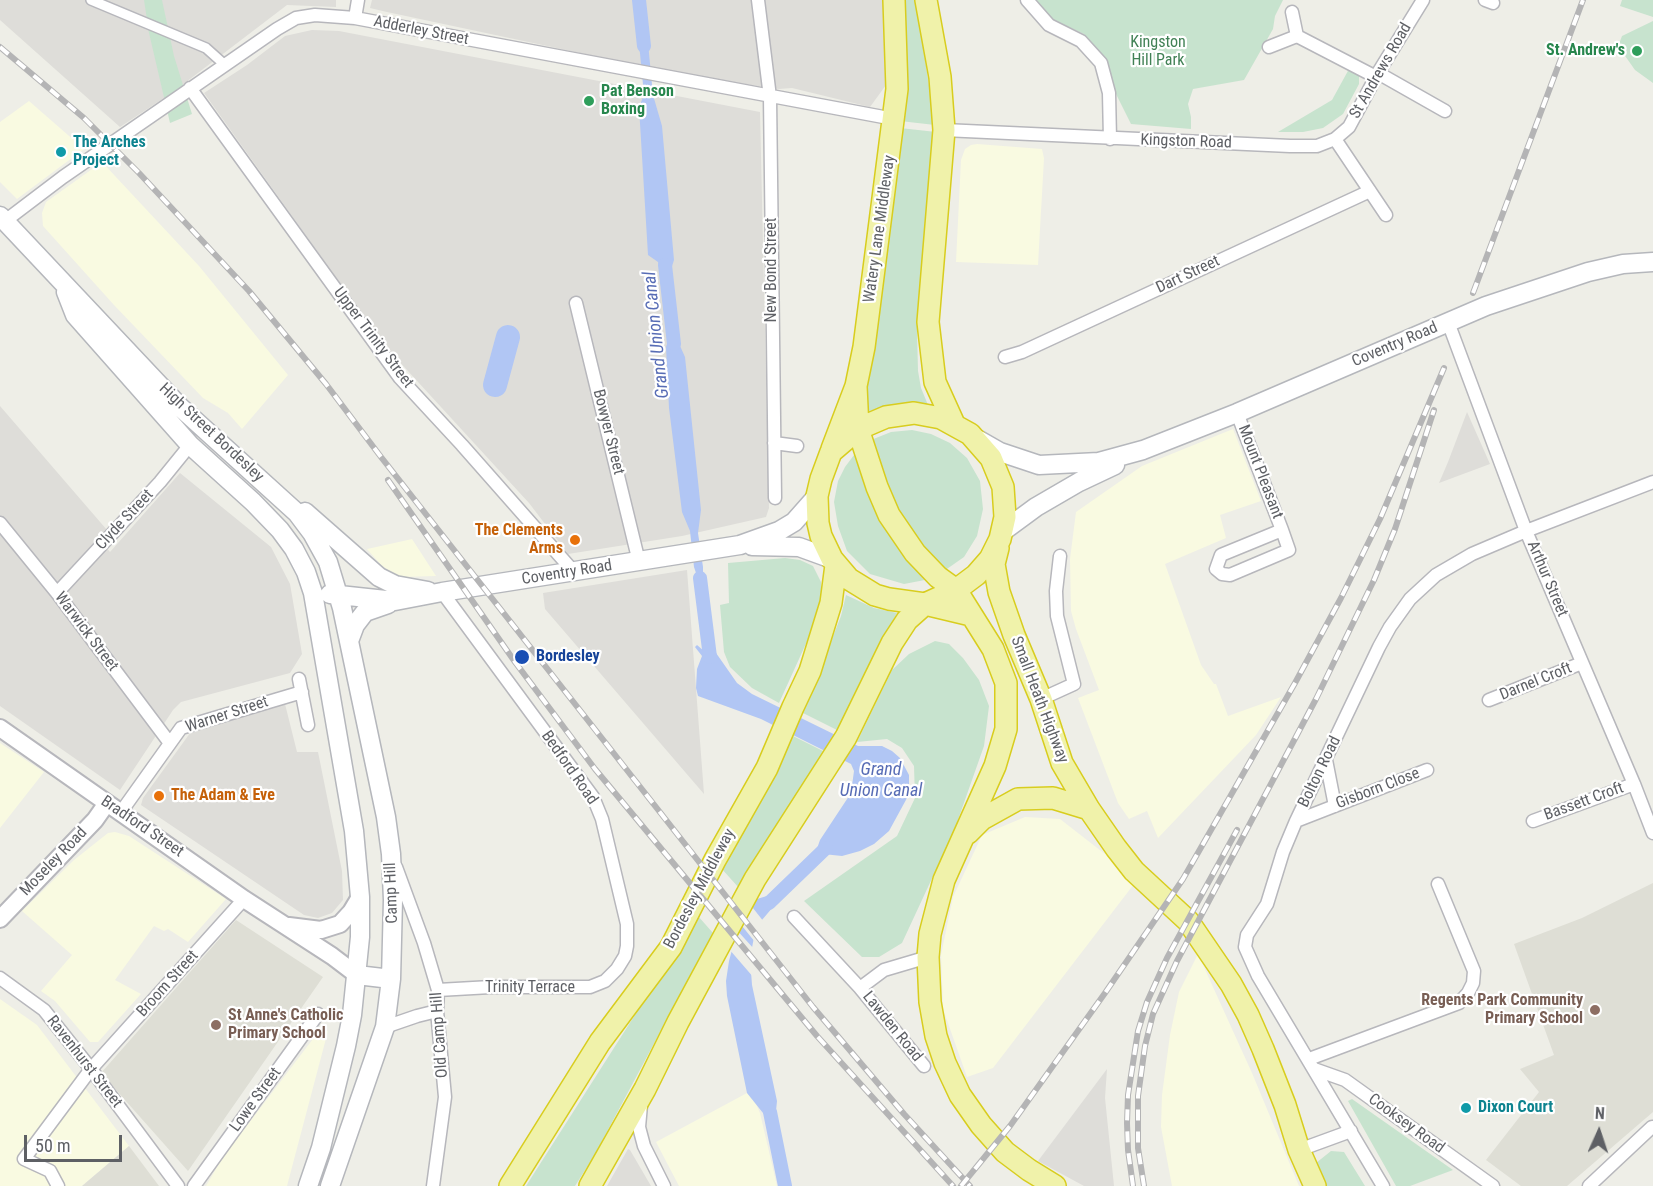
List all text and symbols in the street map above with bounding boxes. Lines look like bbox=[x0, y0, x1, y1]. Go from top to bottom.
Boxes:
street label: Adderley Street bbox=[372, 12, 470, 50]
street label: St Andrews Road bbox=[1346, 20, 1416, 122]
park label: Kingston Hill Park bbox=[1130, 33, 1186, 71]
place label: St. Andrew's bbox=[1546, 41, 1625, 61]
marker: St. Andrew's bbox=[1630, 44, 1644, 58]
place label: Pat Benson Boxing bbox=[601, 82, 674, 120]
marker: Pat Benson Boxing bbox=[582, 94, 596, 108]
street label: Kingston Road bbox=[1140, 131, 1232, 153]
place label: The Arches Project bbox=[73, 133, 146, 171]
marker: The Arches Project bbox=[54, 145, 68, 159]
street label: Watery Lane Middleway bbox=[860, 154, 900, 304]
street label: New Bond Street bbox=[762, 217, 782, 323]
street label: Dart Street bbox=[1153, 252, 1223, 298]
water label: Grand Union Canal bbox=[640, 270, 674, 400]
street label: Upper Trinity Street bbox=[329, 284, 417, 392]
street label: Coventry Road bbox=[1349, 318, 1441, 372]
street label: High Street Bordesley bbox=[155, 380, 267, 486]
street label: Bowyer Street bbox=[588, 387, 628, 477]
street label: Mount Pleasant bbox=[1233, 422, 1287, 522]
street label: Clyde Street bbox=[92, 486, 158, 554]
place label: The Clements Arms bbox=[475, 521, 563, 559]
marker: The Clements Arms bbox=[568, 533, 582, 547]
street label: Arthur Street bbox=[1522, 538, 1572, 620]
street label: Coventry Road bbox=[520, 556, 614, 590]
street label: Warwick Street bbox=[50, 589, 122, 675]
street label: Small Heath Highway bbox=[1006, 634, 1072, 766]
place label: Bordesley bbox=[536, 647, 600, 667]
marker: Bordesley bbox=[513, 648, 531, 666]
street label: Darnel Croft bbox=[1497, 659, 1575, 705]
street label: Warner Street bbox=[183, 693, 271, 737]
street label: Bedford Road bbox=[537, 727, 601, 809]
street label: Bolton Road bbox=[1295, 733, 1345, 811]
water label: Grand Union Canal bbox=[840, 759, 922, 802]
street label: Gisborn Close bbox=[1333, 764, 1423, 814]
street label: Bassett Croft bbox=[1542, 779, 1626, 825]
place label: The Adam & Eve bbox=[171, 786, 275, 806]
marker: The Adam & Eve bbox=[152, 789, 166, 803]
street label: Bradford Street bbox=[97, 792, 187, 862]
street label: Moseley Road bbox=[16, 824, 92, 900]
street label: Bordesley Middleway bbox=[660, 826, 740, 952]
street label: Camp Hill bbox=[381, 862, 403, 924]
street label: Broom Street bbox=[133, 947, 203, 1021]
street label: Trinity Terrace bbox=[485, 978, 575, 998]
street label: Lawden Road bbox=[858, 988, 926, 1066]
street label: Old Camp Hill bbox=[427, 991, 453, 1079]
place label: Regents Park Community Primary School bbox=[1421, 991, 1583, 1029]
marker: Regents Park Community Primary School bbox=[1588, 1003, 1602, 1017]
place label: St Anne's Catholic Primary School bbox=[228, 1006, 343, 1044]
street label: Ravenhurst Street bbox=[42, 1012, 126, 1112]
marker: St Anne's Catholic Primary School bbox=[209, 1018, 223, 1032]
street label: Lowe Street bbox=[226, 1064, 286, 1136]
street label: Cooksey Road bbox=[1364, 1090, 1448, 1158]
place label: Dixon Court bbox=[1478, 1098, 1553, 1118]
marker: Dixon Court bbox=[1459, 1101, 1473, 1115]
north arrow bbox=[1569, 1102, 1629, 1162]
text: N bbox=[1595, 1104, 1605, 1123]
scale bar bbox=[27, 1123, 124, 1161]
text: 50 m bbox=[35, 1135, 70, 1156]

